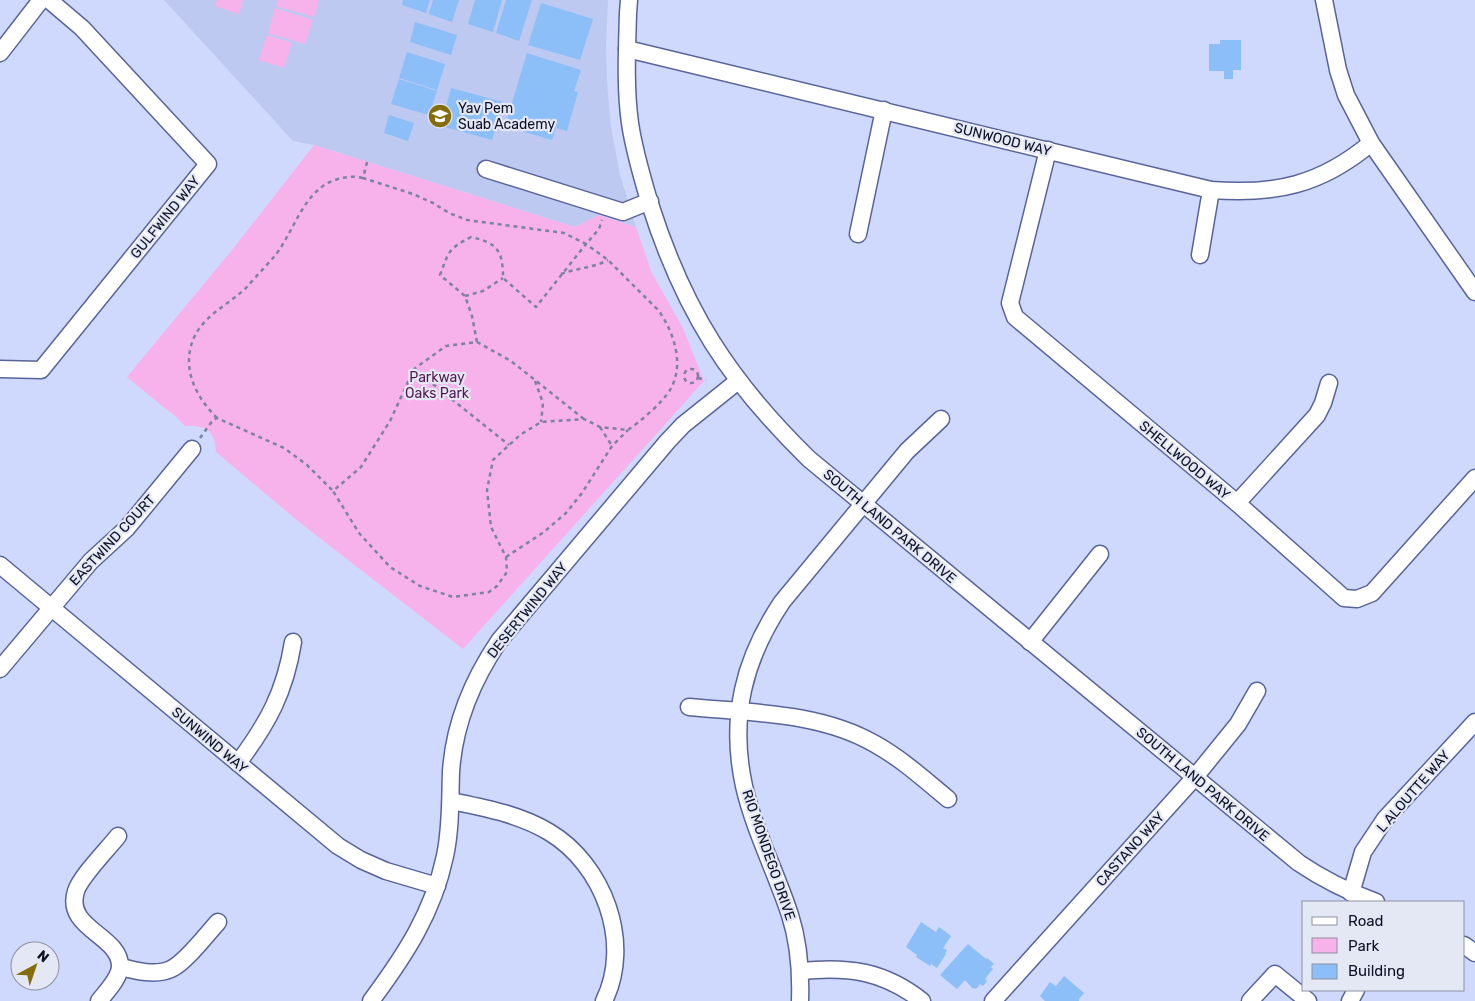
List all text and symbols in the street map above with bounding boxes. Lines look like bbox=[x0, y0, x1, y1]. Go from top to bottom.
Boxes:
place label: Yav Pem Suab Academy bbox=[458, 100, 555, 133]
school or university icon: Yav Pem Suab Academy bbox=[427, 103, 453, 129]
street label: SUNWOOD WAY bbox=[953, 119, 1053, 160]
street label: GULFWIND WAY bbox=[127, 173, 204, 262]
park label: Parkway Oaks Park bbox=[405, 369, 470, 402]
street label: SHELLWOOD WAY bbox=[1136, 417, 1234, 503]
street label: SOUTH LAND PARK DRIVE bbox=[820, 466, 960, 587]
street label: EASTWIND COURT bbox=[66, 491, 159, 589]
street label: DESERTWIND WAY bbox=[484, 559, 571, 662]
street label: SUNWIND WAY bbox=[168, 704, 251, 777]
street label: SOUTH LAND PARK DRIVE bbox=[1133, 724, 1273, 845]
street label: L ALOUTTE WAY bbox=[1373, 747, 1454, 836]
street label: RIO MONDEGO DRIVE bbox=[738, 788, 799, 923]
street label: CASTANO WAY bbox=[1093, 809, 1168, 890]
legend bbox=[1302, 901, 1465, 991]
text: Road bbox=[1348, 912, 1384, 930]
text: Park bbox=[1348, 937, 1379, 955]
north arrow bbox=[10, 941, 60, 991]
text: N bbox=[34, 947, 52, 966]
text: Building bbox=[1348, 962, 1405, 980]

